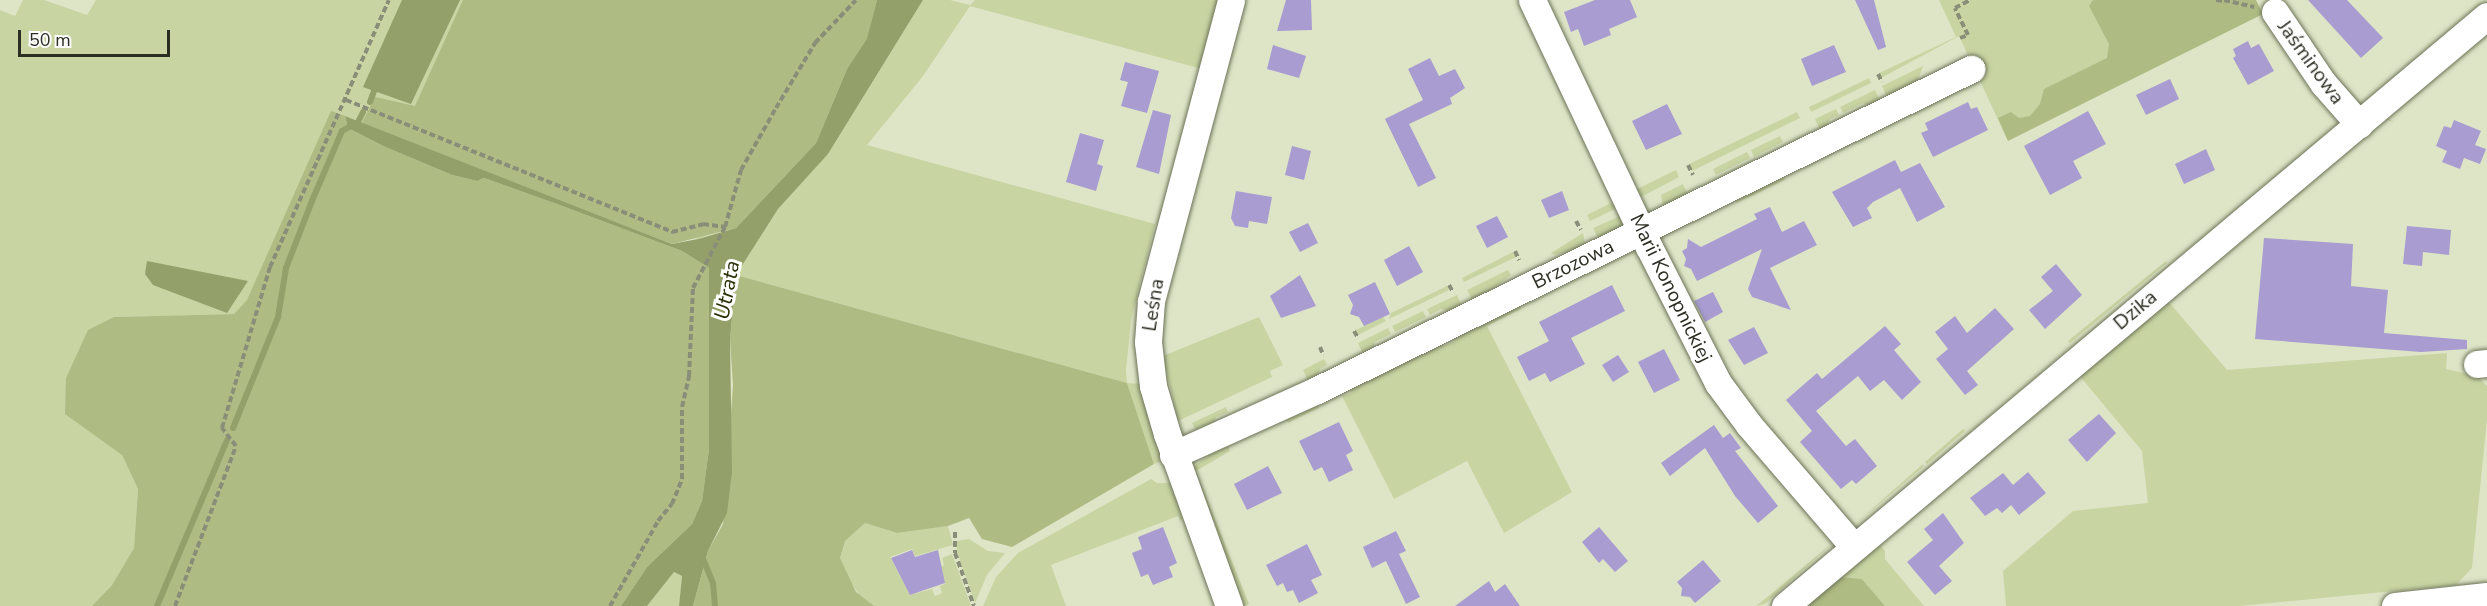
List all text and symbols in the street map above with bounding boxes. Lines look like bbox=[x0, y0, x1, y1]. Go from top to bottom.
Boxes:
street label: Jaśminowa bbox=[2272, 15, 2350, 109]
scale bar bbox=[21, 18, 172, 56]
text: 50 m bbox=[29, 28, 71, 52]
street label: Marii Konopnickiej bbox=[1625, 210, 1717, 366]
street label: Brzozowa bbox=[1528, 234, 1618, 294]
water label: Utrata bbox=[709, 258, 745, 322]
street label: Leśna bbox=[1137, 277, 1169, 333]
street label: Dzika bbox=[2108, 285, 2162, 335]

